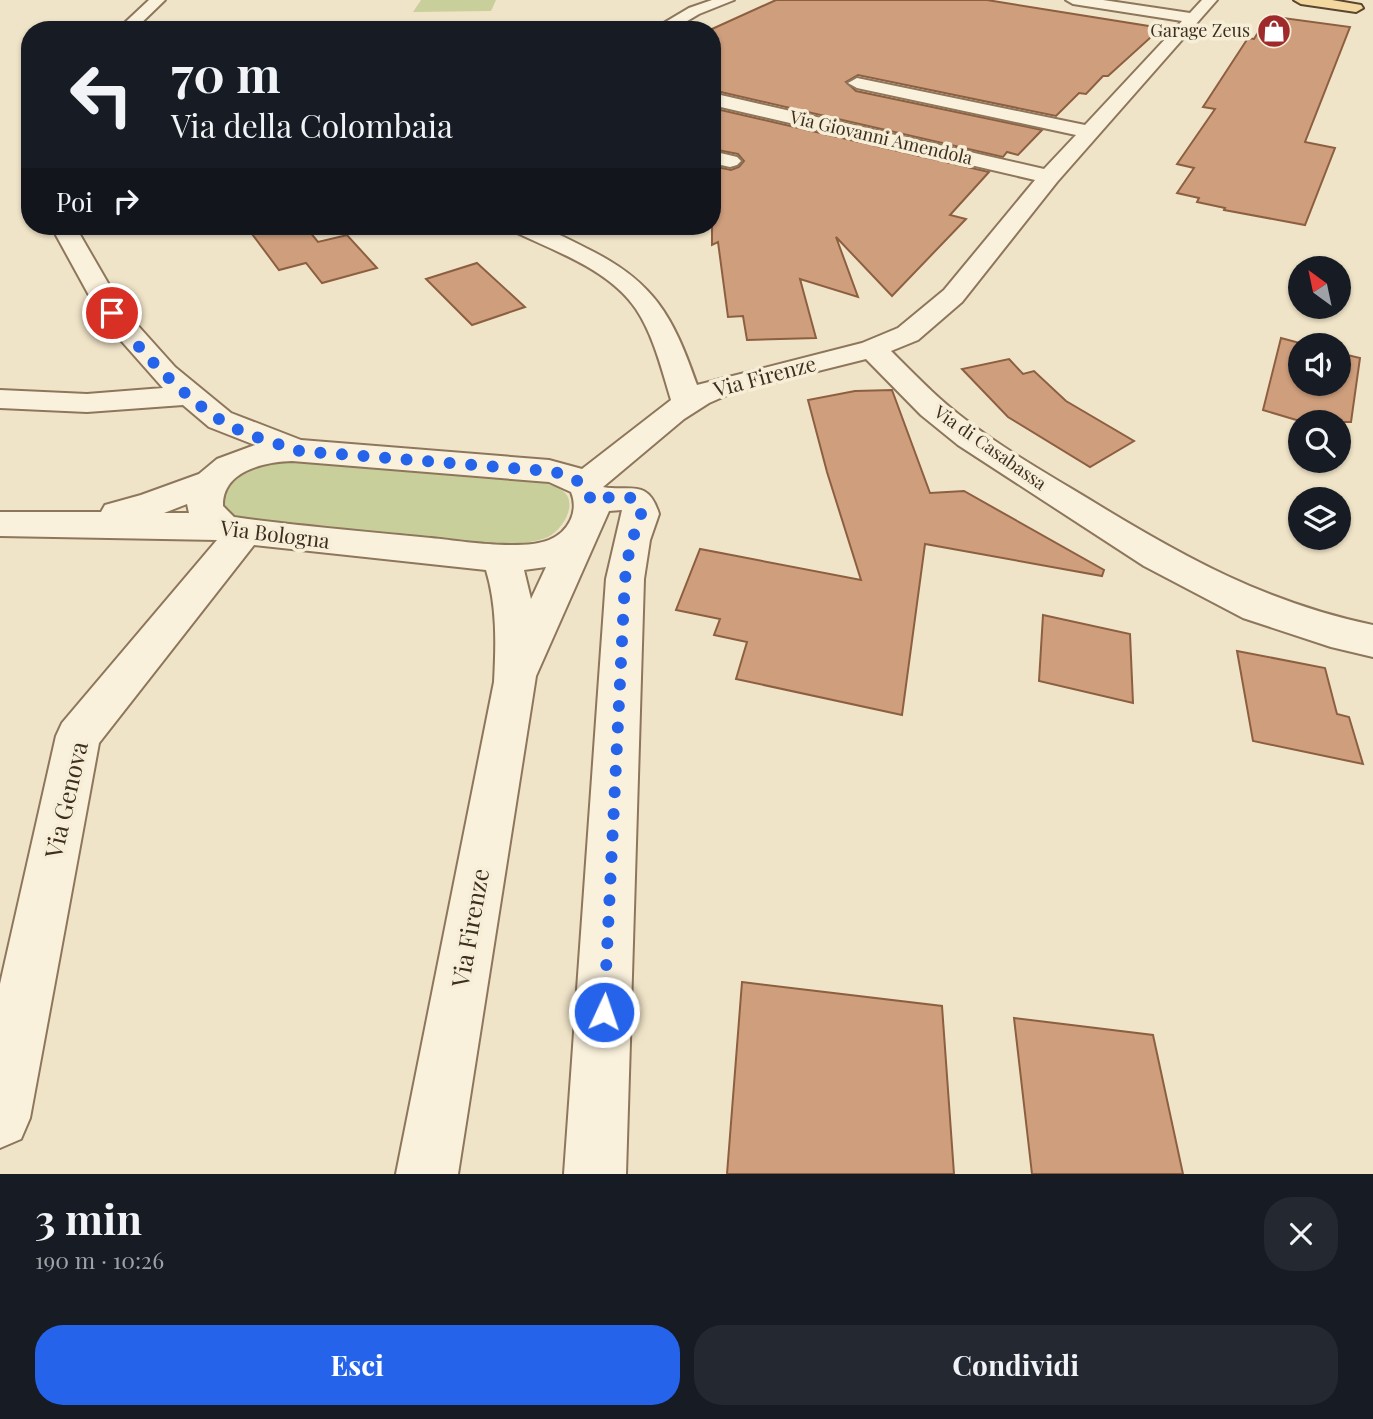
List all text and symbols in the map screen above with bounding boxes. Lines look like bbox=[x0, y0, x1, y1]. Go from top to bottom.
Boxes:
shop icon: Garage Zeus bbox=[1255, 12, 1293, 50]
place label: Garage Zeus bbox=[1150, 18, 1250, 42]
text: 70 m bbox=[171, 40, 281, 105]
icon: left bbox=[56, 49, 147, 140]
text: Via della Colombaia bbox=[171, 103, 453, 146]
street label: Via Giovanni Amendola bbox=[787, 104, 975, 170]
icon: right bbox=[107, 182, 145, 220]
text: Poi bbox=[56, 184, 93, 219]
north arrow bbox=[1288, 256, 1351, 318]
map controls bbox=[1288, 256, 1351, 550]
pin bbox=[82, 283, 142, 343]
icon: arrive bbox=[93, 294, 131, 332]
button: sound bbox=[1288, 333, 1351, 396]
street label: Via Firenze bbox=[709, 348, 819, 402]
street label: Via di Casabassa bbox=[929, 399, 1052, 495]
button: search bbox=[1288, 410, 1351, 473]
button: layers bbox=[1288, 487, 1351, 550]
street label: Via Bologna bbox=[218, 512, 332, 554]
street label: Via Genova bbox=[36, 738, 94, 862]
street label: Via Firenze bbox=[443, 866, 495, 991]
position arrow bbox=[567, 975, 641, 1049]
text: 3 min bbox=[35, 1190, 142, 1246]
button: close bbox=[1264, 1197, 1338, 1271]
text: 190 m · 10:26 bbox=[35, 1244, 164, 1275]
button: Esci bbox=[35, 1325, 680, 1405]
button: Condividi bbox=[694, 1325, 1338, 1405]

